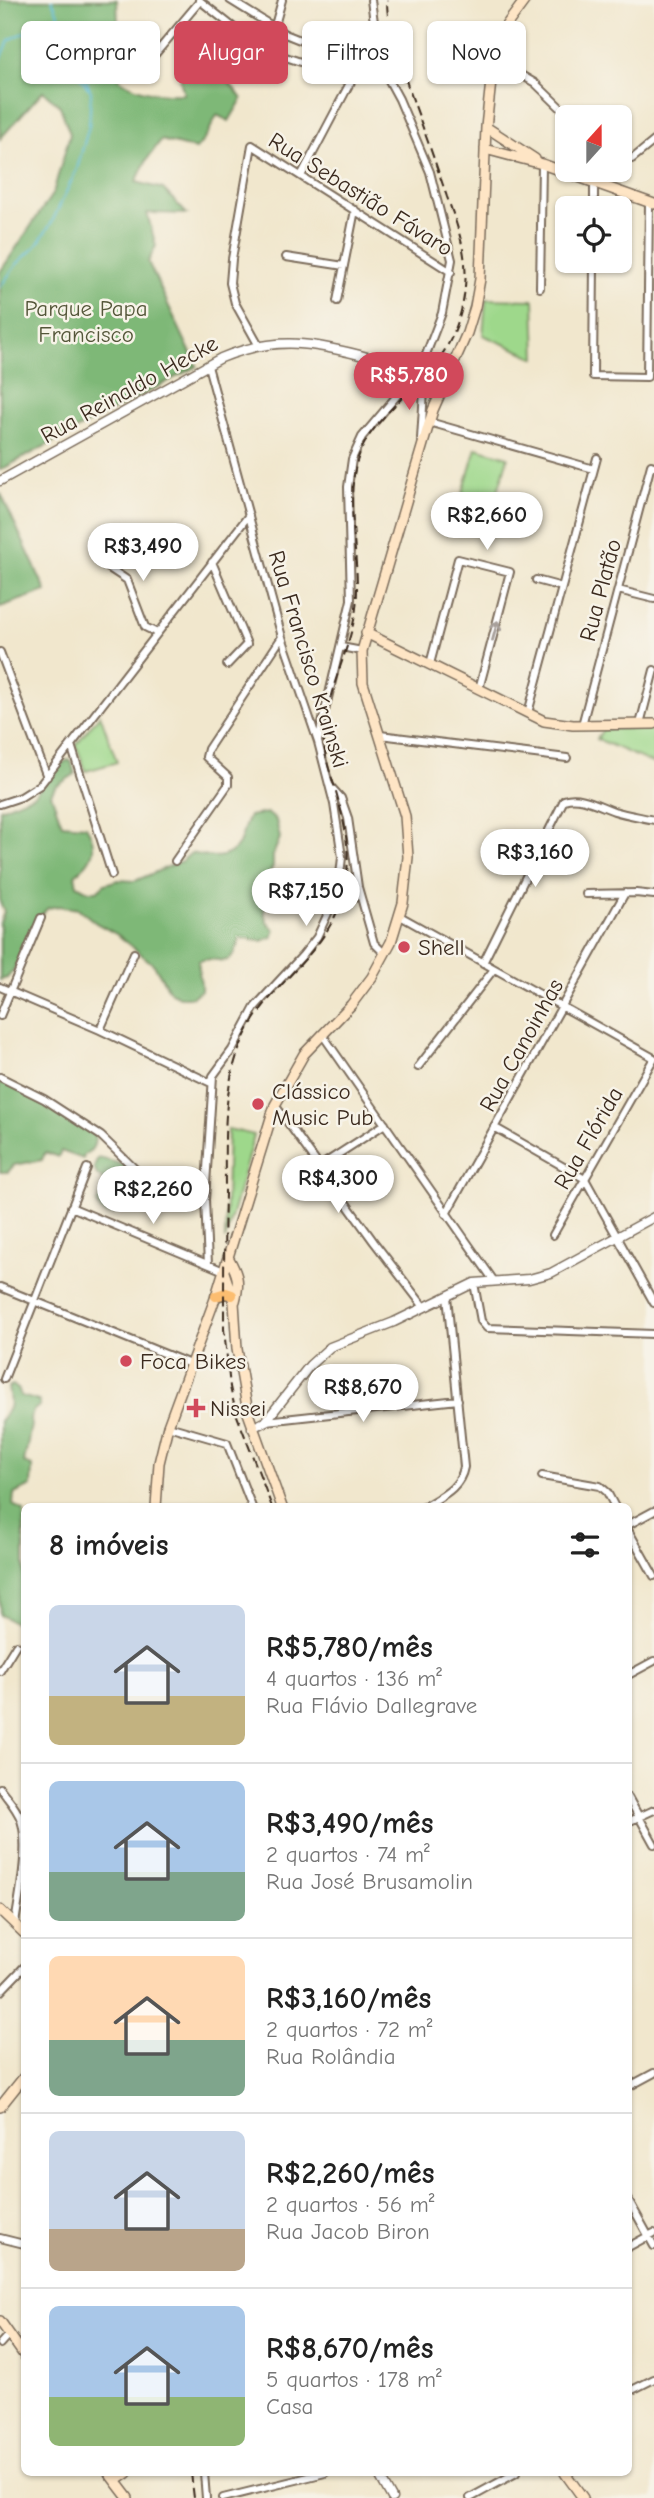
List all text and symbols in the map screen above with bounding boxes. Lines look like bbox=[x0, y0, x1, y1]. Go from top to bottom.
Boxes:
chip: Comprar bbox=[21, 21, 160, 84]
chip: Alugar bbox=[174, 21, 288, 84]
chip: Filtros bbox=[302, 21, 413, 84]
chip: Novo bbox=[427, 21, 526, 84]
north arrow bbox=[555, 105, 632, 182]
map controls bbox=[555, 105, 632, 273]
street label: Rua Sebastião Fávaro bbox=[264, 127, 458, 262]
button: locate bbox=[555, 196, 632, 273]
park label: Parque Papa Francisco bbox=[24, 295, 148, 348]
street label: Rua Reinaldo Hecke bbox=[36, 330, 222, 449]
pin: R$5,780 bbox=[344, 352, 474, 412]
text: R$5,780 bbox=[370, 361, 448, 388]
pin: R$2,660 bbox=[422, 492, 552, 552]
text: R$2,660 bbox=[447, 501, 527, 528]
pin: R$3,490 bbox=[78, 524, 208, 583]
text: R$3,490 bbox=[104, 532, 182, 559]
street label: Rua Platão bbox=[574, 536, 627, 644]
street label: Rua Francisco Krainski bbox=[263, 547, 354, 771]
one-way arrow bbox=[489, 620, 502, 642]
pin: R$3,160 bbox=[470, 830, 600, 889]
text: R$3,160 bbox=[496, 838, 574, 865]
pin: R$7,150 bbox=[241, 869, 371, 928]
text: R$7,150 bbox=[268, 877, 344, 904]
place label: Shell bbox=[418, 934, 465, 961]
marker: Shell bbox=[396, 939, 412, 955]
street label: Rua Canoinhas bbox=[474, 974, 569, 1116]
place label: Clássico Music Pub bbox=[272, 1078, 374, 1131]
street label: Rua Flórida bbox=[548, 1082, 629, 1194]
marker: Clássico Music Pub bbox=[250, 1096, 266, 1112]
pin: R$4,300 bbox=[273, 1156, 403, 1215]
text: R$4,300 bbox=[298, 1164, 378, 1191]
pin: R$2,260 bbox=[88, 1166, 218, 1226]
text: R$2,260 bbox=[113, 1175, 193, 1202]
place label: Foca Bikes bbox=[140, 1348, 246, 1375]
marker: Foca Bikes bbox=[118, 1353, 134, 1369]
pin: R$8,670 bbox=[298, 1364, 428, 1424]
text: R$8,670 bbox=[324, 1373, 402, 1400]
place label: Nissei bbox=[210, 1395, 266, 1422]
marker: Nissei bbox=[188, 1400, 204, 1416]
icon: filters bbox=[566, 1526, 604, 1564]
text: 8 imóveis bbox=[49, 1528, 169, 1563]
text: R$5,780/mês bbox=[266, 1630, 433, 1665]
icon: home bbox=[105, 1633, 189, 1717]
text: 4 quartos · 136 m² bbox=[266, 1665, 442, 1692]
text: Rua Flávio Dallegrave bbox=[266, 1692, 477, 1719]
text: R$3,490/mês bbox=[266, 1806, 434, 1841]
icon: home bbox=[105, 1809, 189, 1893]
text: 2 quartos · 74 m² bbox=[266, 1841, 430, 1868]
text: Rua José Brusamolin bbox=[266, 1868, 473, 1895]
text: R$3,160/mês bbox=[266, 1981, 431, 2016]
icon: home bbox=[105, 1984, 189, 2068]
text: 2 quartos · 72 m² bbox=[266, 2016, 433, 2043]
text: Rua Rolândia bbox=[266, 2043, 396, 2070]
text: R$2,260/mês bbox=[266, 2156, 435, 2191]
icon: home bbox=[105, 2159, 189, 2243]
text: 2 quartos · 56 m² bbox=[266, 2191, 435, 2218]
text: Rua Jacob Biron bbox=[266, 2218, 430, 2245]
text: R$8,670/mês bbox=[266, 2331, 434, 2366]
icon: home bbox=[105, 2334, 189, 2418]
text: 5 quartos · 178 m² bbox=[266, 2366, 442, 2393]
text: Casa bbox=[266, 2393, 313, 2420]

